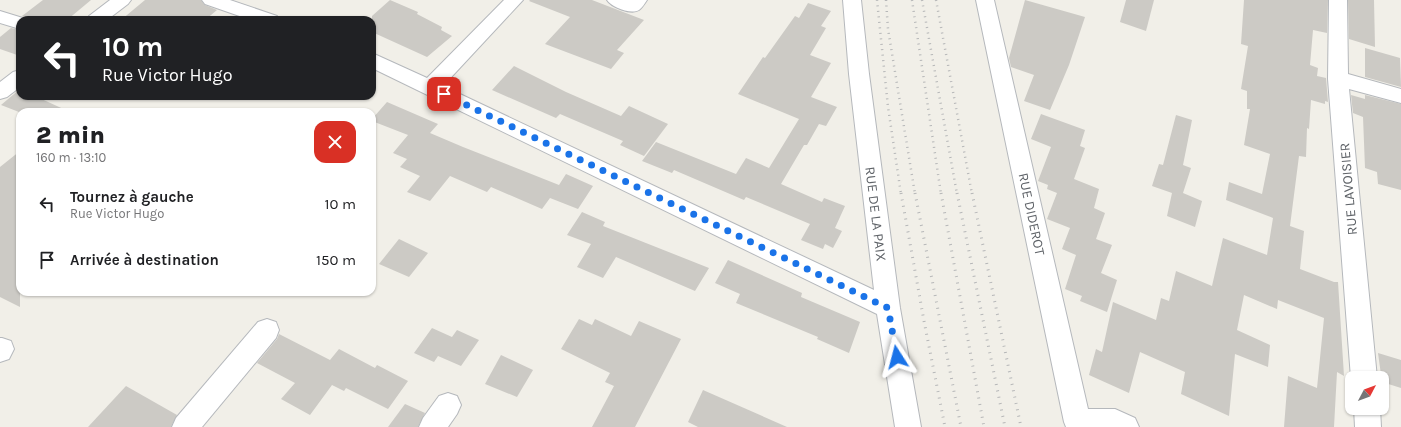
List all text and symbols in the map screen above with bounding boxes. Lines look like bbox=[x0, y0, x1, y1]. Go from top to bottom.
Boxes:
text: 10 m bbox=[102, 30, 163, 63]
icon: left bbox=[36, 32, 88, 84]
text: Rue Victor Hugo bbox=[102, 64, 233, 86]
pin bbox=[427, 77, 461, 111]
icon: arrive bbox=[433, 83, 455, 105]
text: 2 min bbox=[36, 121, 105, 149]
button: close bbox=[314, 121, 356, 163]
street label: RUE LAVOISIER bbox=[1336, 142, 1361, 236]
text: 160 m · 13:10 bbox=[36, 150, 106, 165]
street label: RUE DE LA PAIX bbox=[861, 166, 890, 262]
street label: RUE DIDEROT bbox=[1014, 171, 1049, 257]
text: Tournez à gauche bbox=[70, 188, 194, 206]
icon: left bbox=[36, 193, 58, 215]
text: 10 m bbox=[325, 195, 356, 213]
text: Rue Victor Hugo bbox=[70, 206, 164, 221]
icon: arrive bbox=[36, 249, 58, 271]
text: Arrivée à destination bbox=[70, 251, 219, 269]
text: 150 m bbox=[316, 251, 356, 269]
position arrow bbox=[876, 336, 918, 378]
north arrow bbox=[1345, 371, 1389, 415]
map controls bbox=[1345, 371, 1389, 415]

